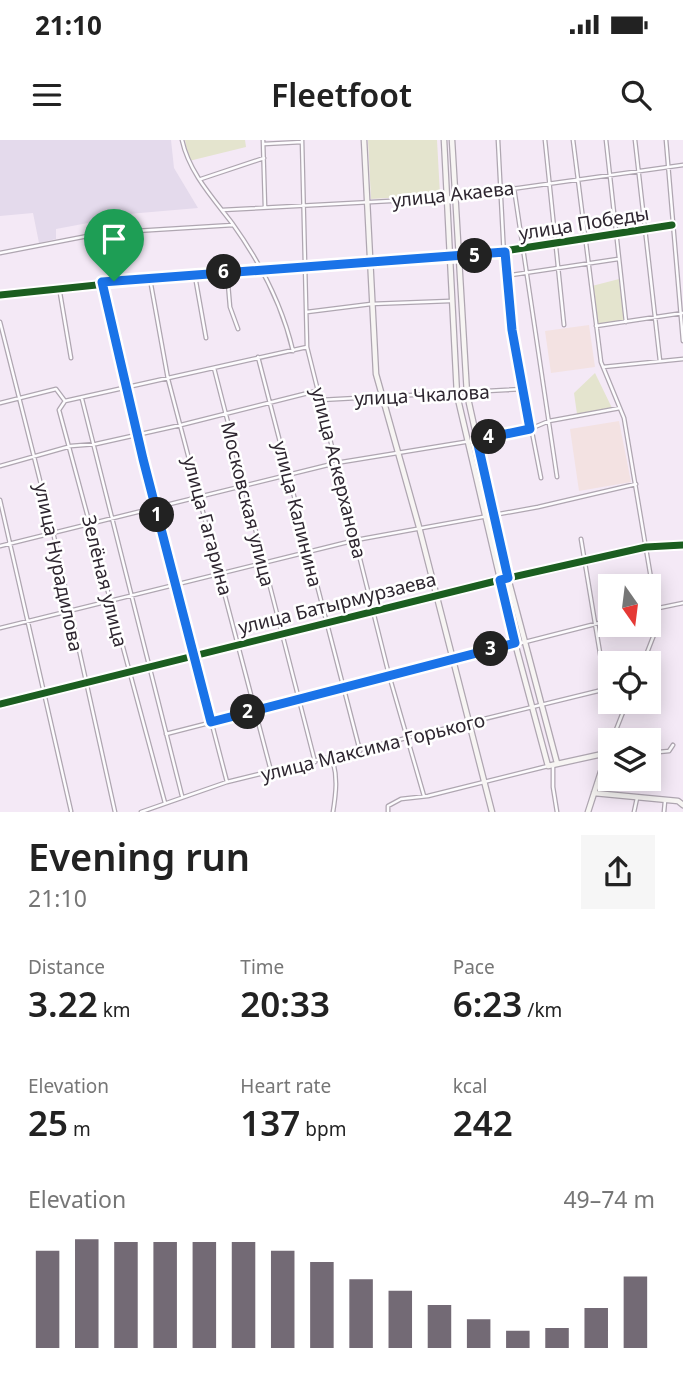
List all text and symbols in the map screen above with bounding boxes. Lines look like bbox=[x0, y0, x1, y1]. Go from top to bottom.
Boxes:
text: 21:10 bbox=[35, 7, 102, 43]
text: Fleetfoot bbox=[271, 73, 412, 116]
icon: menu bbox=[28, 76, 66, 114]
icon: search bbox=[617, 76, 655, 114]
street label: улица Акаева bbox=[391, 175, 515, 213]
street label: улица Победы bbox=[517, 200, 651, 246]
pin bbox=[84, 209, 144, 281]
icon: arrive bbox=[95, 220, 133, 258]
pin: 5 bbox=[458, 239, 492, 274]
text: 5 bbox=[469, 242, 480, 268]
pin: 6 bbox=[206, 254, 242, 290]
text: 6 bbox=[218, 258, 229, 284]
street label: улица Чкалова bbox=[354, 378, 490, 412]
street label: улица Аскерханова bbox=[305, 385, 373, 561]
street label: Московская улица bbox=[215, 419, 281, 589]
pin: 4 bbox=[472, 420, 506, 454]
text: 4 bbox=[483, 423, 494, 449]
street label: улица Калинина bbox=[267, 438, 329, 590]
street label: улица Гагарина bbox=[177, 454, 239, 598]
street label: улица Нурадилова bbox=[28, 480, 90, 654]
pin: 1 bbox=[140, 498, 174, 532]
text: 1 bbox=[151, 501, 162, 527]
street label: Зелёная улица bbox=[76, 512, 134, 650]
street label: улица Батырмурзаева bbox=[235, 566, 439, 640]
north arrow bbox=[598, 574, 662, 637]
map controls bbox=[598, 574, 661, 791]
pin: 3 bbox=[474, 631, 508, 666]
text: 3 bbox=[485, 635, 496, 661]
button: locate bbox=[598, 651, 661, 714]
pin: 2 bbox=[230, 694, 266, 730]
text: 2 bbox=[242, 698, 253, 724]
street label: улица Максима Горького bbox=[258, 707, 488, 787]
button: layers bbox=[598, 728, 661, 791]
text: Evening run bbox=[28, 830, 250, 882]
button: share bbox=[581, 835, 655, 909]
text: 21:10 bbox=[28, 882, 87, 914]
text: Distance bbox=[28, 954, 105, 980]
text: Time bbox=[240, 954, 284, 980]
text: Pace bbox=[453, 954, 495, 980]
text: 3.22 bbox=[28, 980, 98, 1027]
text: 20:33 bbox=[240, 980, 330, 1027]
text: 6:23 bbox=[453, 980, 522, 1027]
text: km bbox=[98, 997, 131, 1023]
text: /km bbox=[522, 997, 562, 1023]
text: Elevation bbox=[28, 1073, 109, 1099]
text: Heart rate bbox=[240, 1073, 331, 1099]
text: kcal bbox=[453, 1073, 487, 1099]
text: 25 bbox=[28, 1099, 68, 1146]
text: 137 bbox=[240, 1099, 300, 1146]
text: 242 bbox=[453, 1099, 513, 1146]
text: m bbox=[68, 1116, 91, 1142]
text: bpm bbox=[300, 1116, 346, 1142]
text: Elevation bbox=[28, 1183, 126, 1215]
text: 49–74 m bbox=[563, 1183, 655, 1215]

